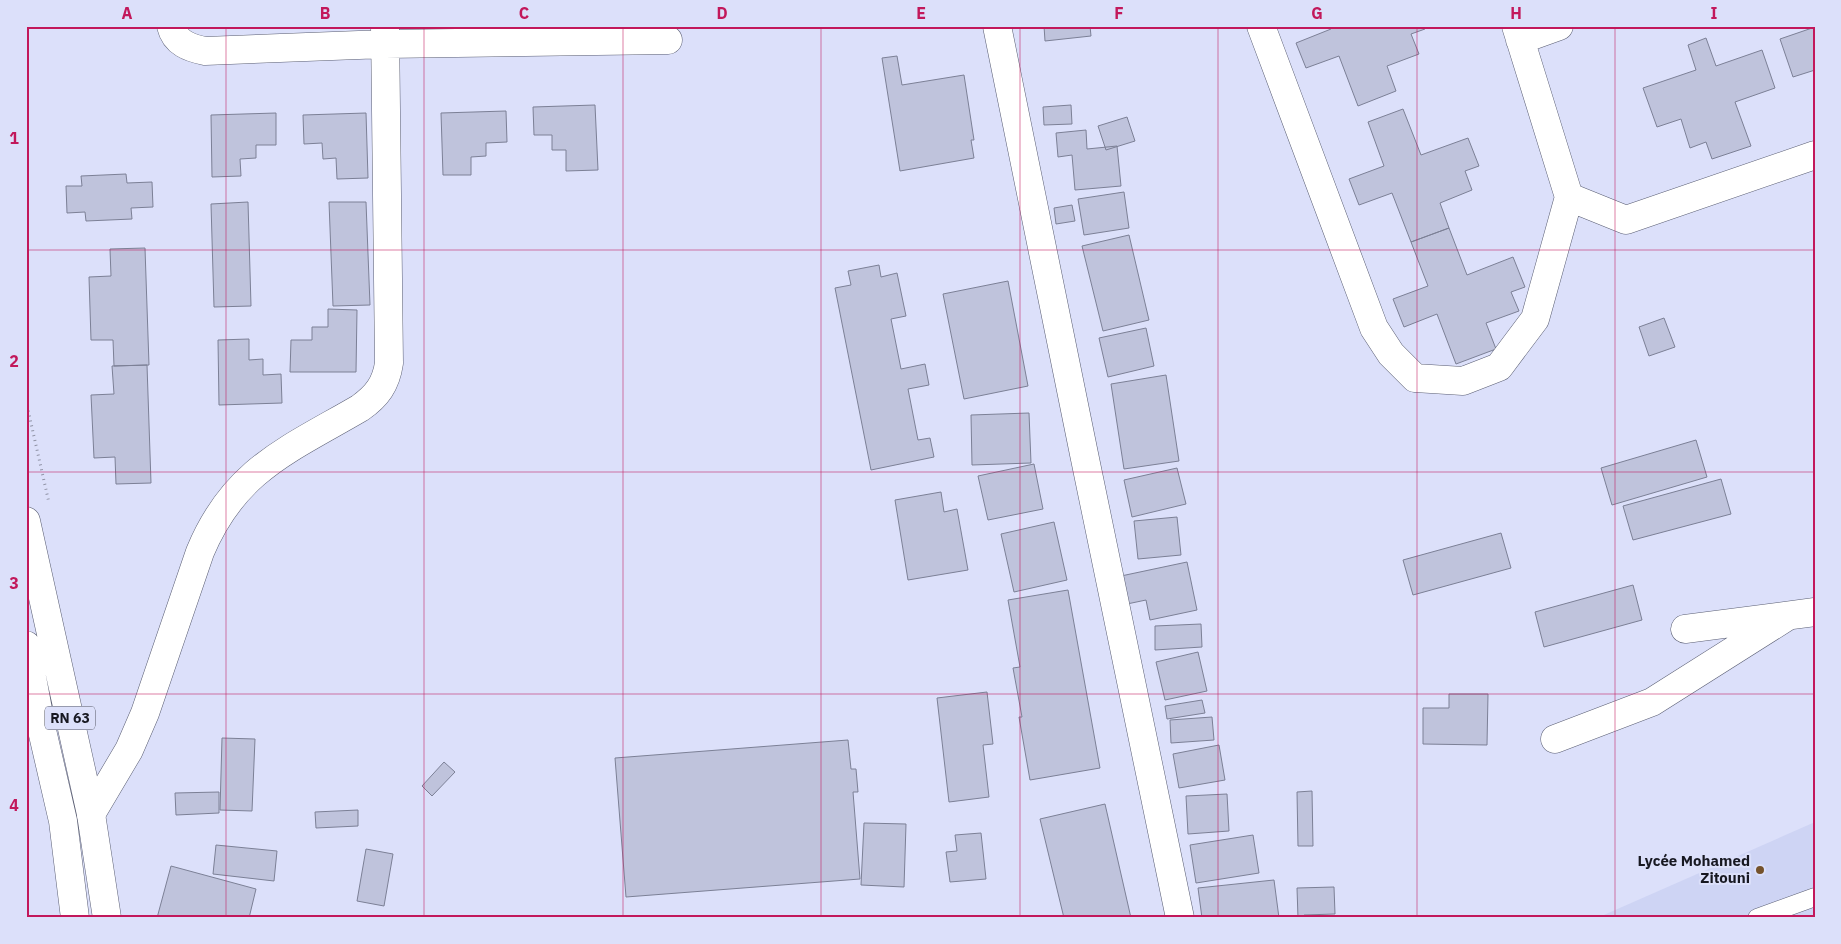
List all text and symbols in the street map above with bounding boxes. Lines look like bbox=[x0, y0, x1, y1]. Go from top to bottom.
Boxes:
text: A bbox=[122, 3, 133, 23]
text: B bbox=[320, 3, 331, 23]
text: C bbox=[519, 3, 529, 23]
text: D bbox=[716, 3, 728, 23]
text: E bbox=[916, 3, 926, 23]
text: F bbox=[1114, 3, 1124, 23]
text: G bbox=[1311, 3, 1323, 23]
text: H bbox=[1510, 3, 1522, 23]
text: I bbox=[1711, 3, 1718, 23]
text: 1 bbox=[9, 128, 19, 148]
text: 2 bbox=[9, 351, 19, 371]
text: 3 bbox=[9, 573, 19, 593]
road number: RN 63 bbox=[45, 706, 95, 730]
text: 4 bbox=[9, 795, 19, 815]
place label: Lycée Mohamed Zitouni bbox=[1637, 851, 1750, 887]
marker: Lycée Mohamed Zitouni bbox=[1754, 864, 1766, 876]

